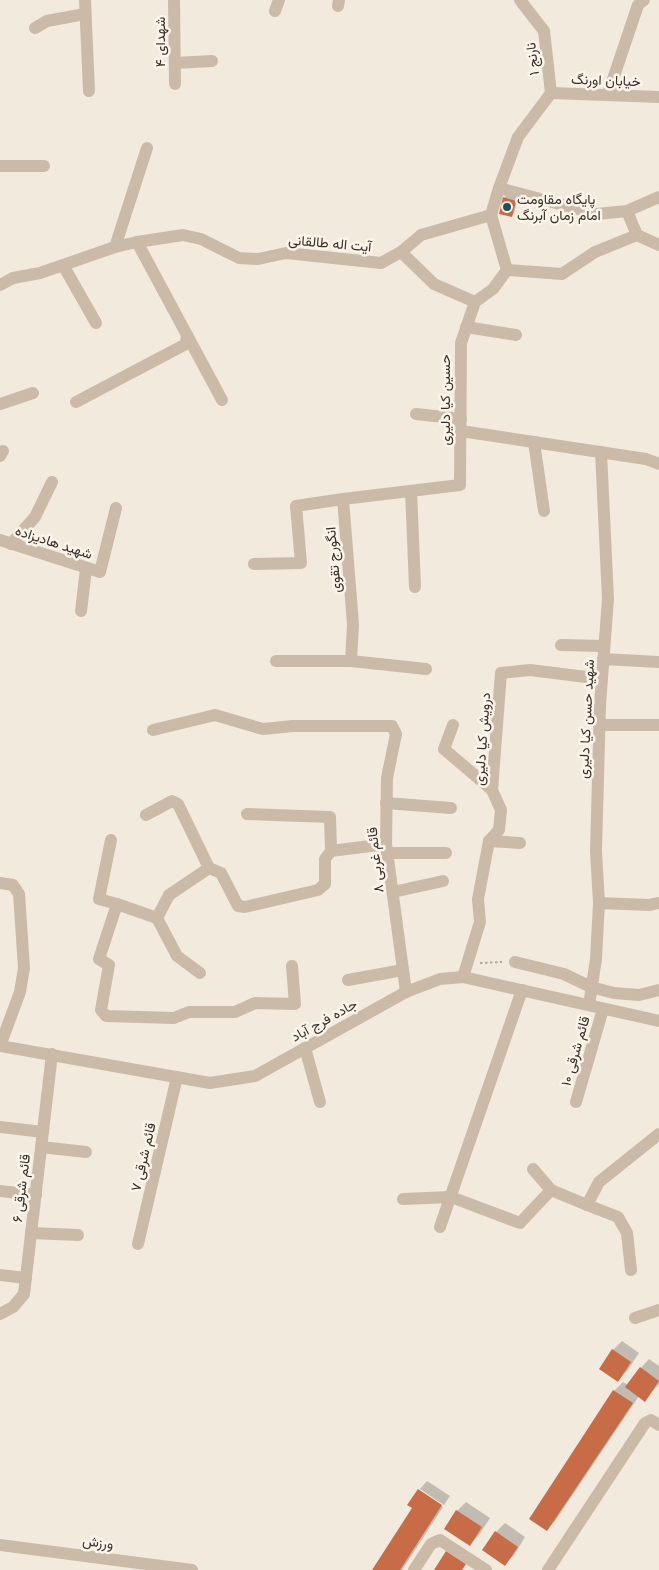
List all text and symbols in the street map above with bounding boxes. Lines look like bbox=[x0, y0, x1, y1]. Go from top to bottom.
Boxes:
street label: شهدای ۴ bbox=[151, 17, 169, 67]
street label: نارنج ۱ bbox=[521, 41, 545, 76]
street label: خیابان اورنگ bbox=[571, 70, 641, 90]
place label: پایگاه مقاومت امام زمان آبرنگ bbox=[517, 190, 601, 224]
marker: پایگاه مقاومت امام زمان آبرنگ bbox=[501, 201, 513, 213]
street label: آیت اله طالقانی bbox=[288, 230, 374, 256]
street label: حسین کیا دلیری bbox=[436, 354, 454, 446]
street label: شهید هادیزاده bbox=[13, 521, 95, 563]
street label: انگورج تقوی bbox=[321, 526, 347, 594]
street label: شهید حسن کیا دلیری bbox=[574, 659, 598, 779]
street label: درویش کیا دلیری bbox=[470, 692, 494, 786]
street label: قائم غربی ۸ bbox=[363, 826, 387, 894]
street label: جاده فرج آباد bbox=[288, 994, 361, 1047]
street label: قائم شرقی ۱۰ bbox=[556, 1014, 594, 1088]
street label: قائم شرقی ۷ bbox=[126, 1121, 160, 1193]
street label: قائم شرقی ۶ bbox=[8, 1153, 34, 1223]
street label: ورزش bbox=[81, 1531, 115, 1553]

